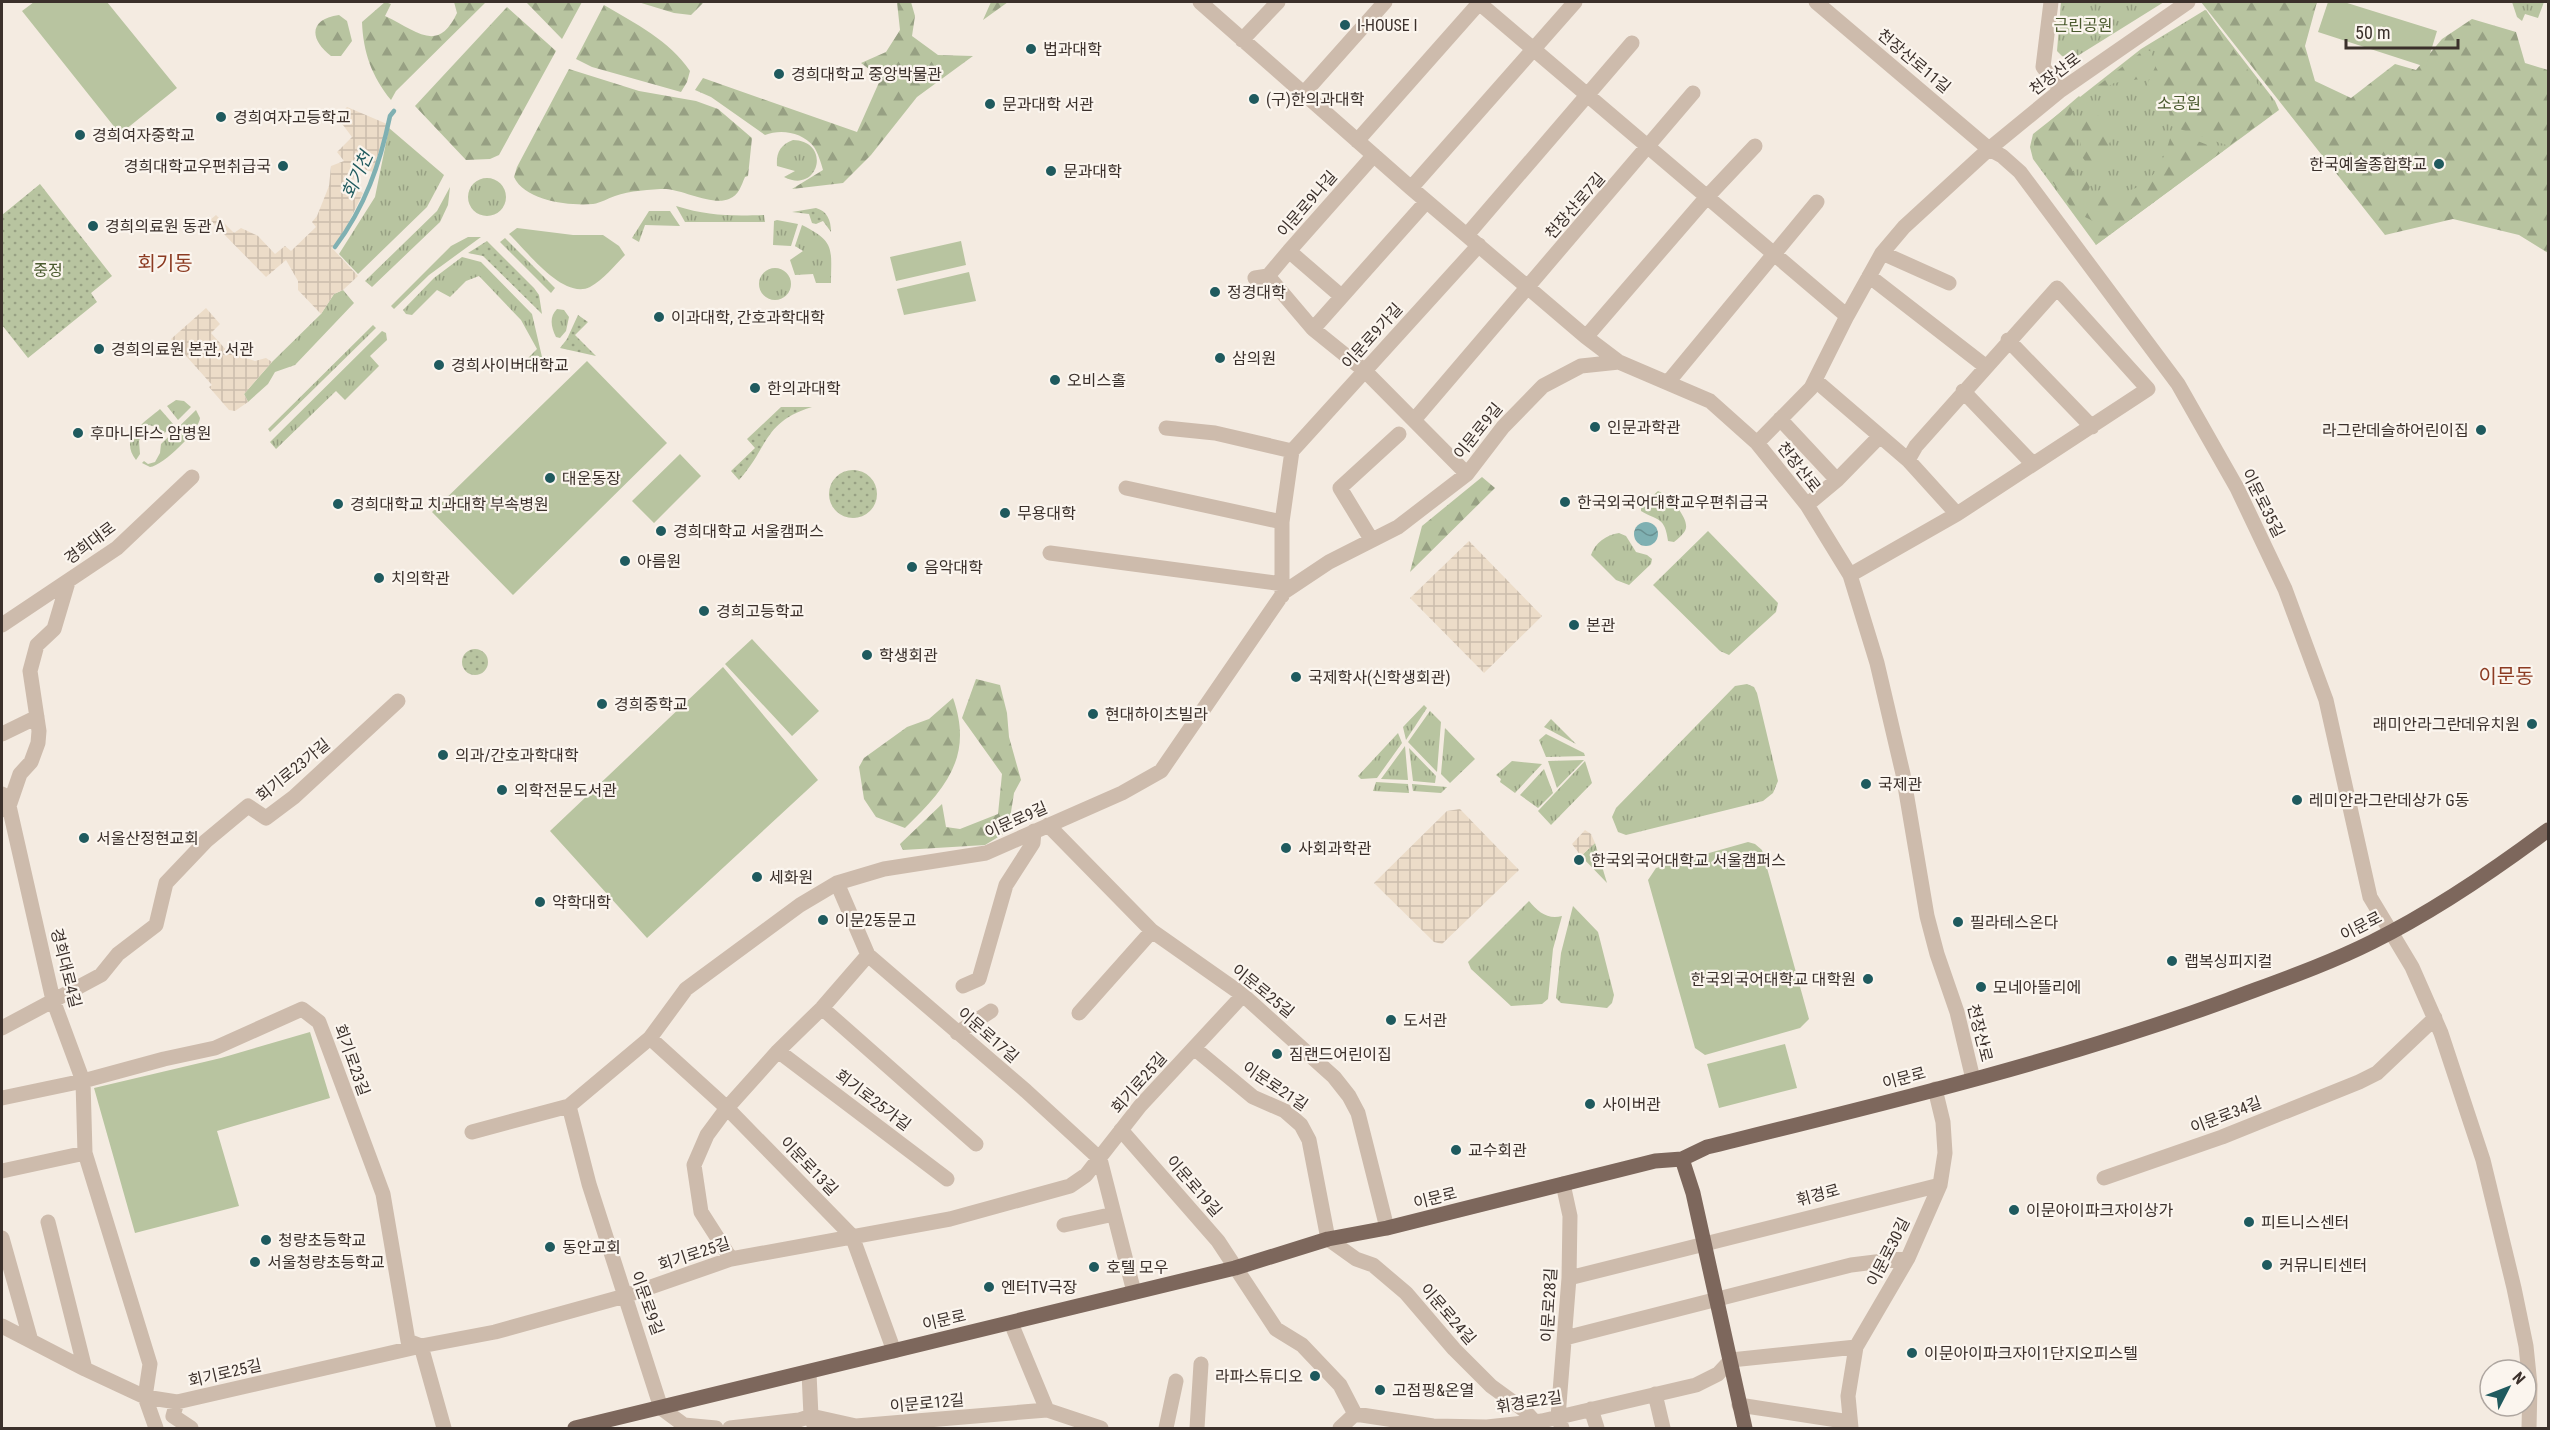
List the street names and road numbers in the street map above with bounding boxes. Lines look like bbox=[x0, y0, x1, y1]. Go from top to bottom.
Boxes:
street label: 천장산로11길 bbox=[1874, 25, 1954, 97]
street label: 천장산로 bbox=[2026, 49, 2084, 99]
street label: 이문로9나길 bbox=[1273, 167, 1341, 241]
street label: 천장산로7길 bbox=[1541, 169, 1609, 243]
street label: 이문로9가길 bbox=[1338, 299, 1406, 373]
street label: 이문로9길 bbox=[1450, 399, 1506, 463]
street label: 천장산로 bbox=[1773, 438, 1825, 496]
street label: 이문로35길 bbox=[2238, 465, 2288, 541]
street label: 경희대로 bbox=[61, 518, 119, 568]
street label: 회기로23가길 bbox=[252, 734, 334, 806]
street label: 이문로9길 bbox=[982, 798, 1050, 842]
street label: 이문로 bbox=[2337, 907, 2385, 944]
street label: 경희대로4길 bbox=[47, 926, 85, 1010]
street label: 이문로25길 bbox=[1228, 960, 1298, 1022]
street label: 천장산로 bbox=[1964, 1002, 1996, 1064]
street label: 이문로17길 bbox=[954, 1003, 1022, 1067]
street label: 회기로23길 bbox=[330, 1022, 374, 1098]
street label: 회기로25길 bbox=[1107, 1049, 1171, 1117]
street label: 이문로21길 bbox=[1239, 1057, 1311, 1115]
street label: 이문로 bbox=[1880, 1063, 1928, 1093]
street label: 회기로25가길 bbox=[832, 1066, 914, 1134]
street label: 이문로34길 bbox=[2188, 1093, 2264, 1137]
street label: 이문로13길 bbox=[776, 1133, 842, 1199]
street label: 이문로19길 bbox=[1162, 1152, 1226, 1220]
street label: 휘경로 bbox=[1794, 1180, 1842, 1210]
street label: 이문로 bbox=[1411, 1183, 1459, 1213]
street label: 이문로30길 bbox=[1863, 1214, 1913, 1290]
street label: 회기로25길 bbox=[656, 1233, 732, 1275]
street label: 이문로28길 bbox=[1538, 1267, 1560, 1343]
street label: 이문로9길 bbox=[627, 1268, 667, 1338]
street label: 이문로24길 bbox=[1416, 1280, 1480, 1348]
street label: 이문로 bbox=[920, 1306, 968, 1334]
street label: 회기로25길 bbox=[186, 1355, 264, 1391]
street label: 휘경로2길 bbox=[1495, 1387, 1563, 1417]
street label: 이문로12길 bbox=[889, 1390, 965, 1416]

